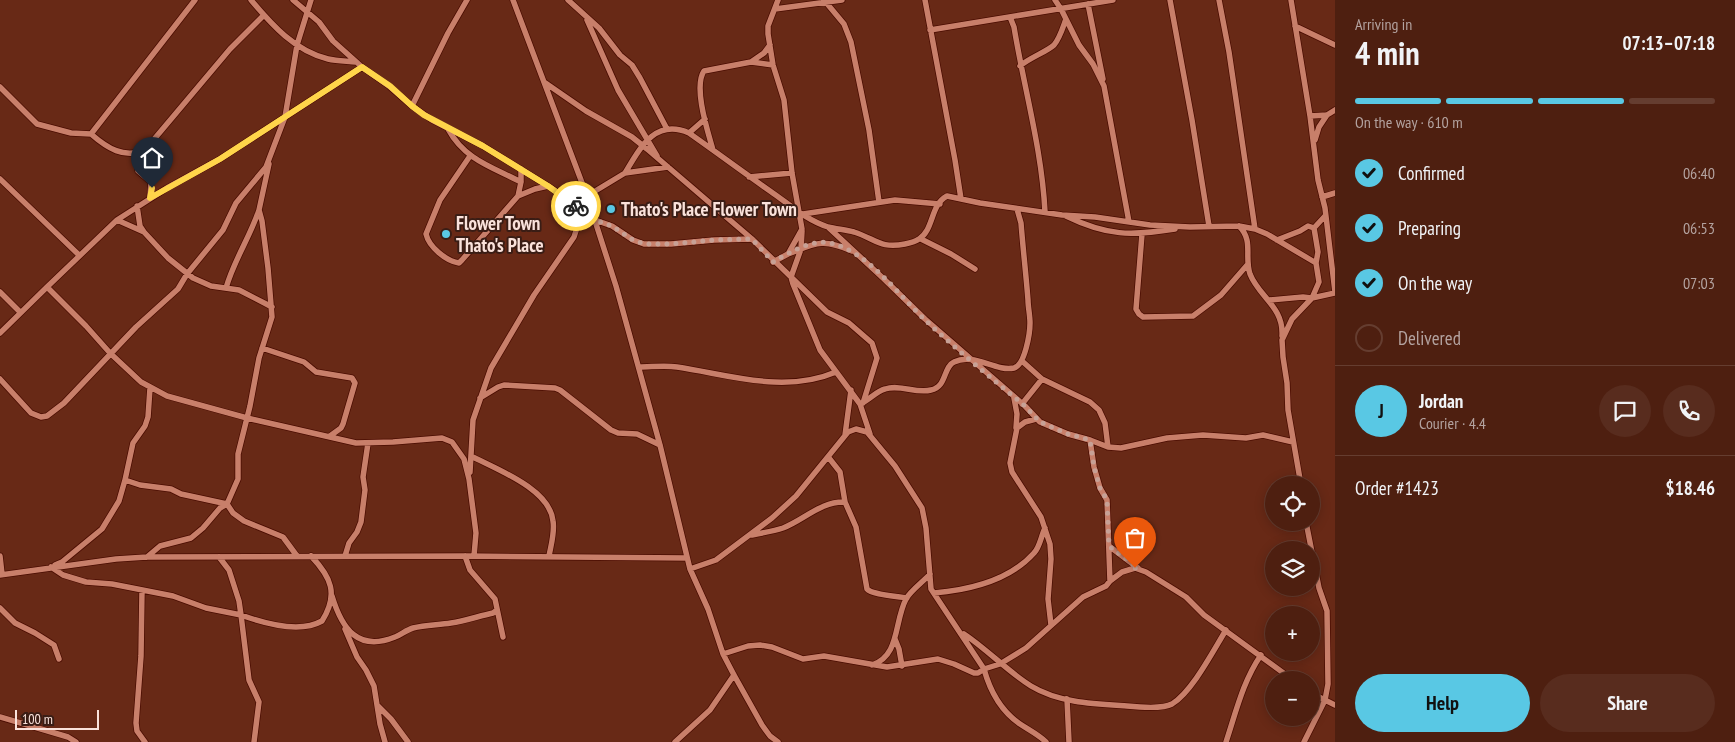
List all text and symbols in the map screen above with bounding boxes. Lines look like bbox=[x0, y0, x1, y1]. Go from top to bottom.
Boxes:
text: Arriving in bbox=[1355, 14, 1412, 34]
text: 07:13–07:18 bbox=[1622, 31, 1715, 55]
text: 4 min bbox=[1355, 32, 1420, 74]
text: On the way · 610 m bbox=[1355, 112, 1463, 132]
pin bbox=[131, 137, 173, 188]
icon: home bbox=[138, 144, 166, 172]
icon: check bbox=[1355, 159, 1383, 187]
text: Confirmed bbox=[1398, 161, 1465, 185]
text: 06:40 bbox=[1683, 163, 1715, 183]
courier bbox=[551, 181, 601, 231]
icon: bike bbox=[562, 192, 590, 220]
place label: Thato's Place Flower Town bbox=[621, 197, 797, 221]
marker: Thato's Place Flower Town bbox=[605, 203, 617, 215]
place label: Flower Town Thato's Place bbox=[456, 211, 544, 257]
icon: check bbox=[1355, 214, 1383, 242]
text: Preparing bbox=[1398, 216, 1461, 240]
text: 06:53 bbox=[1683, 218, 1715, 238]
marker: Flower Town Thato's Place bbox=[440, 228, 452, 240]
icon: check bbox=[1355, 269, 1383, 297]
text: On the way bbox=[1398, 271, 1472, 295]
text: 07:03 bbox=[1683, 273, 1715, 293]
text: Delivered bbox=[1398, 326, 1461, 350]
button: chat bbox=[1599, 385, 1651, 437]
button: phone bbox=[1663, 385, 1715, 437]
text: Jordan bbox=[1419, 389, 1463, 413]
text: J bbox=[1378, 399, 1384, 423]
text: Courier · 4.4 bbox=[1419, 413, 1486, 433]
map controls bbox=[1265, 476, 1320, 726]
button: locate bbox=[1265, 476, 1320, 531]
text: Order #1423 bbox=[1355, 476, 1439, 500]
text: $18.46 bbox=[1666, 476, 1715, 500]
pin bbox=[1114, 517, 1156, 568]
icon: bag bbox=[1121, 524, 1149, 552]
button: layers bbox=[1265, 541, 1320, 596]
button: + bbox=[1265, 606, 1320, 661]
button: − bbox=[1265, 671, 1320, 726]
button: Help bbox=[1355, 674, 1530, 732]
button: Share bbox=[1540, 674, 1715, 732]
scale bar bbox=[15, 707, 99, 730]
text: 100 m bbox=[22, 710, 53, 728]

